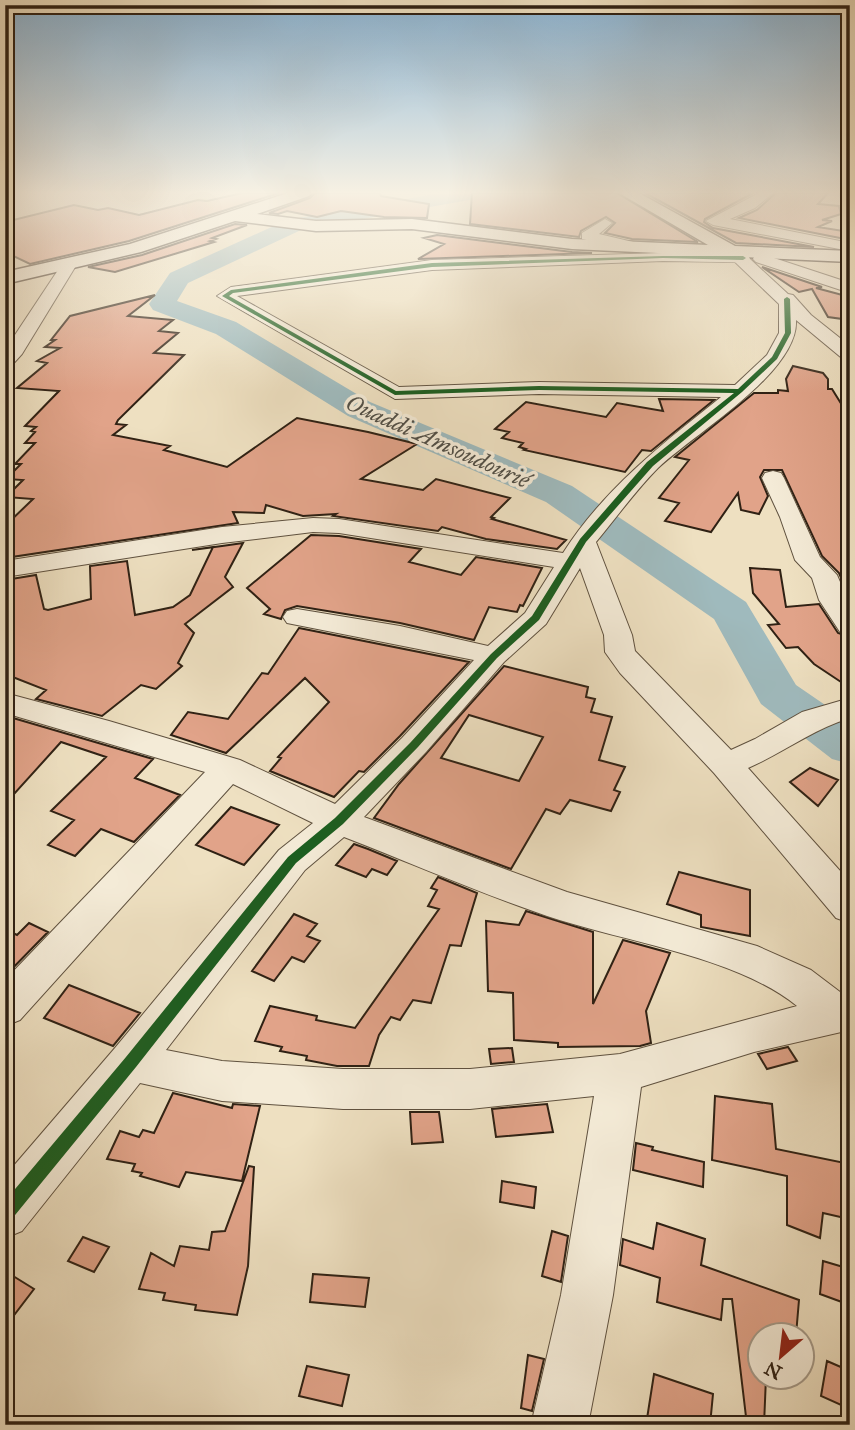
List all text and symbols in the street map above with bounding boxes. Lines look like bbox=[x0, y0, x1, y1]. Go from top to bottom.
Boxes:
water label: Ouaddi Amsoudourié bbox=[342, 388, 537, 495]
north arrow bbox=[746, 1322, 816, 1392]
text: N bbox=[761, 1357, 786, 1385]

